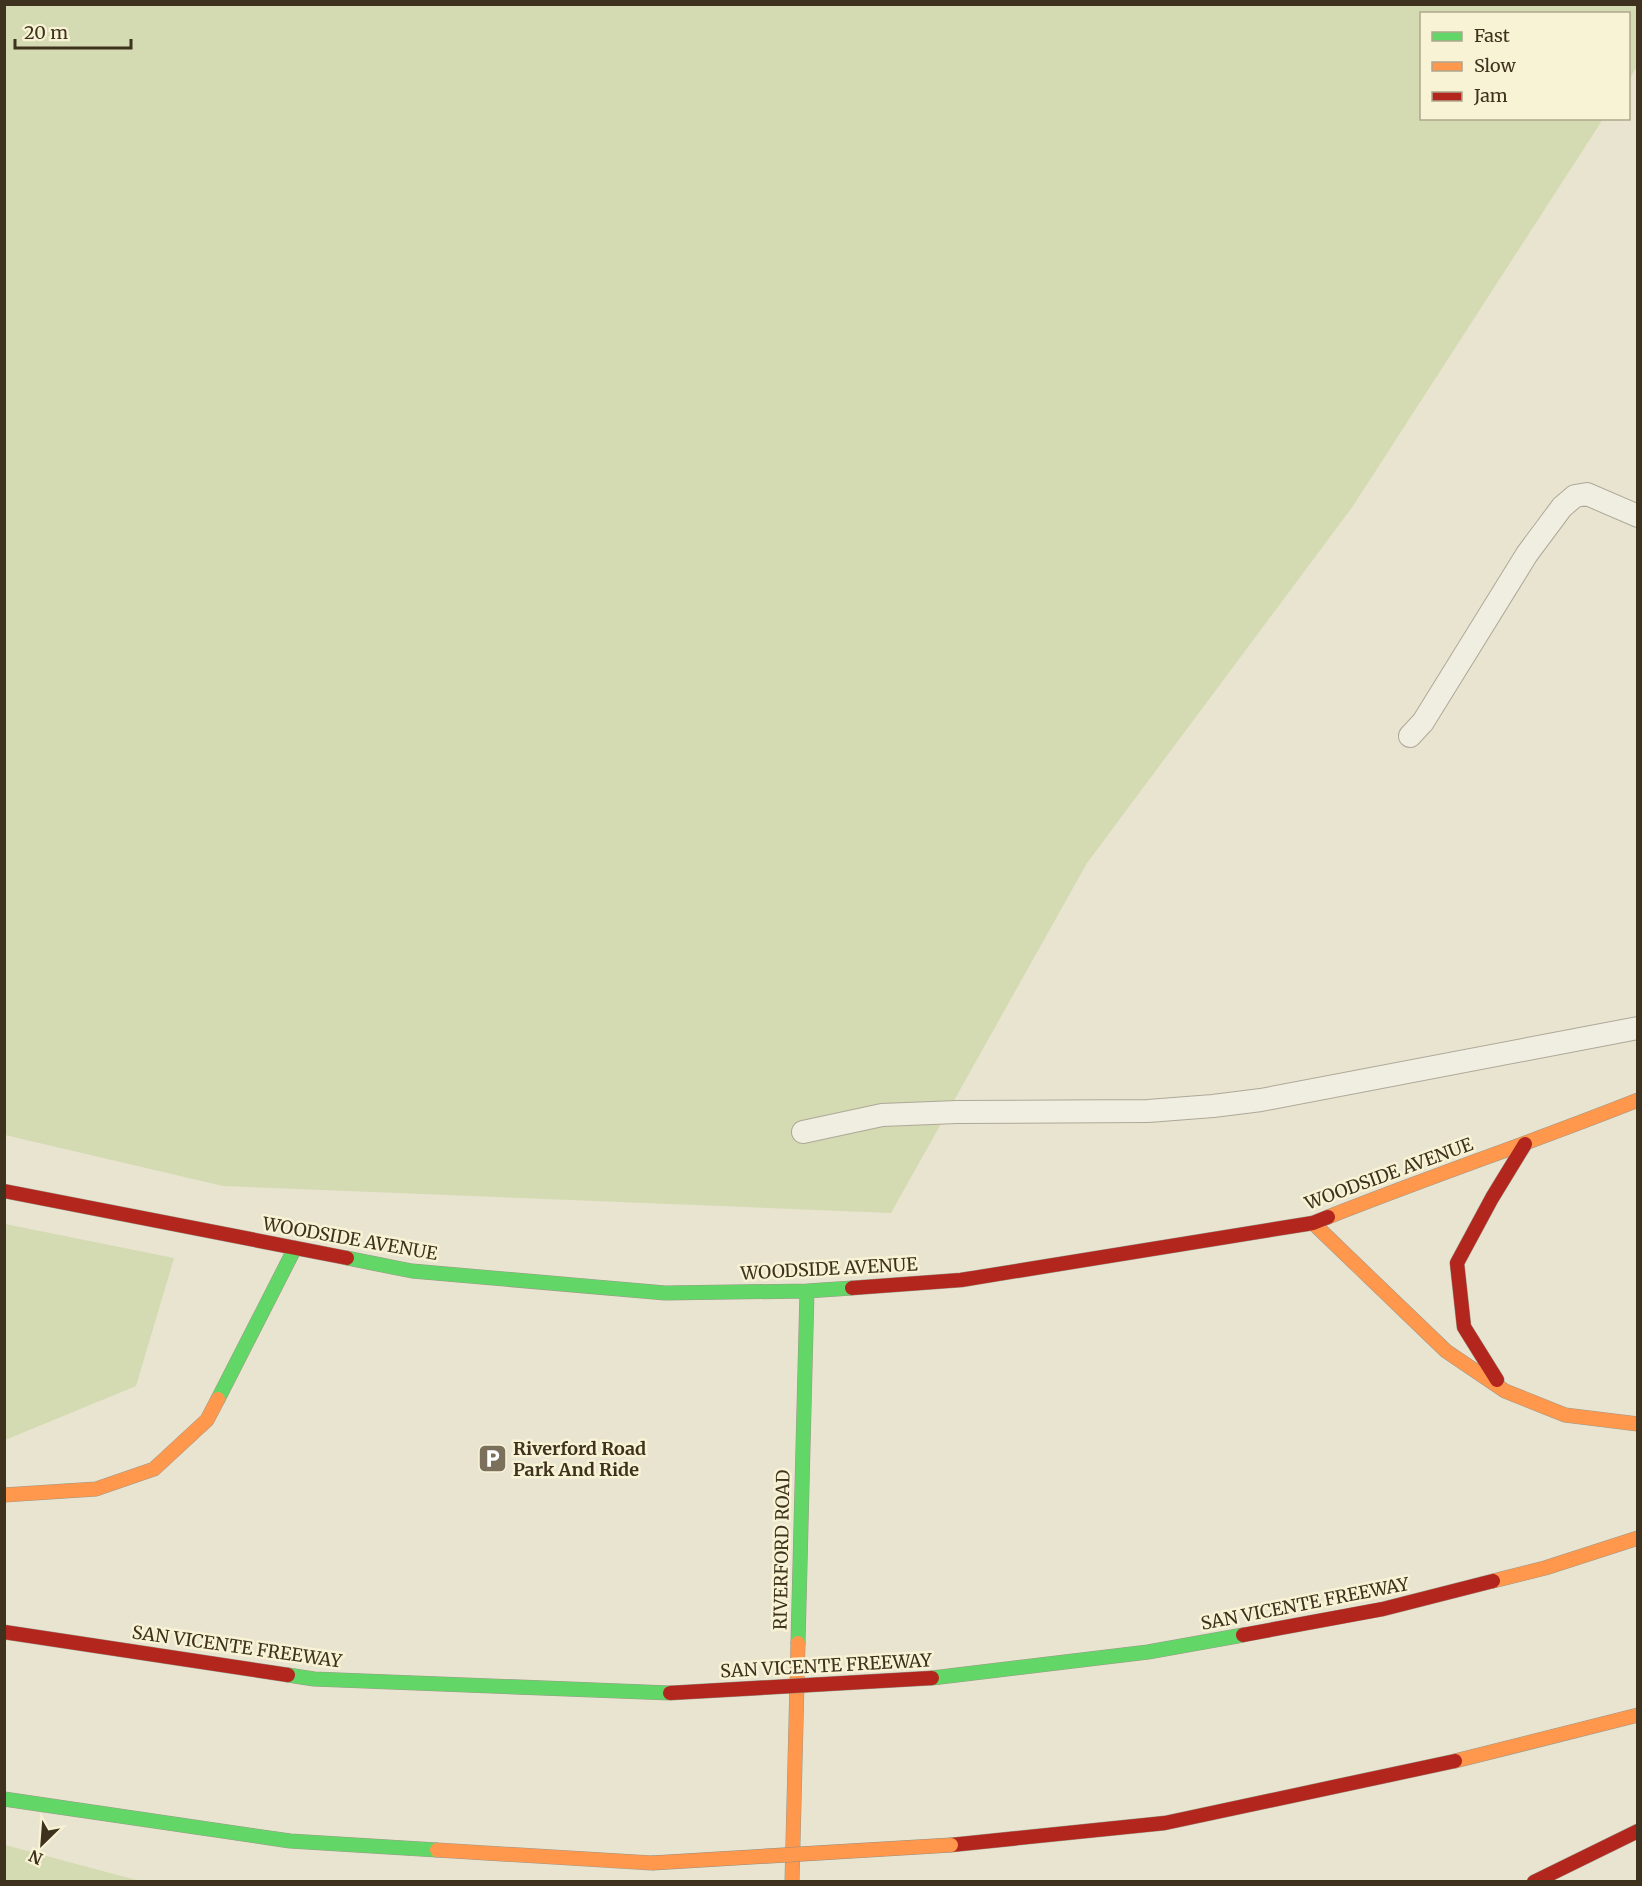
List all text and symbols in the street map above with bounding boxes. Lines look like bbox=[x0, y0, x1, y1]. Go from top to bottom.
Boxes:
scale bar bbox=[15, 12, 130, 50]
legend bbox=[1420, 12, 1630, 120]
text: 20 m bbox=[24, 21, 68, 44]
text: Fast bbox=[1474, 24, 1510, 47]
text: Slow bbox=[1474, 54, 1517, 77]
text: Jam bbox=[1473, 84, 1508, 107]
street label: WOODSIDE AVENUE bbox=[1301, 1132, 1477, 1215]
street label: WOODSIDE AVENUE bbox=[260, 1212, 440, 1265]
street label: WOODSIDE AVENUE bbox=[739, 1252, 919, 1285]
place label: Riverford Road Park And Ride bbox=[513, 1437, 646, 1481]
parking icon: Riverford Road Park And Ride bbox=[476, 1443, 508, 1475]
street label: RIVERFORD ROAD bbox=[769, 1470, 794, 1630]
street label: SAN VICENTE FREEWAY bbox=[1199, 1572, 1411, 1635]
street label: SAN VICENTE FREEWAY bbox=[131, 1620, 344, 1673]
street label: SAN VICENTE FREEWAY bbox=[720, 1648, 933, 1683]
north arrow bbox=[12, 1814, 72, 1874]
text: N bbox=[25, 1846, 46, 1869]

